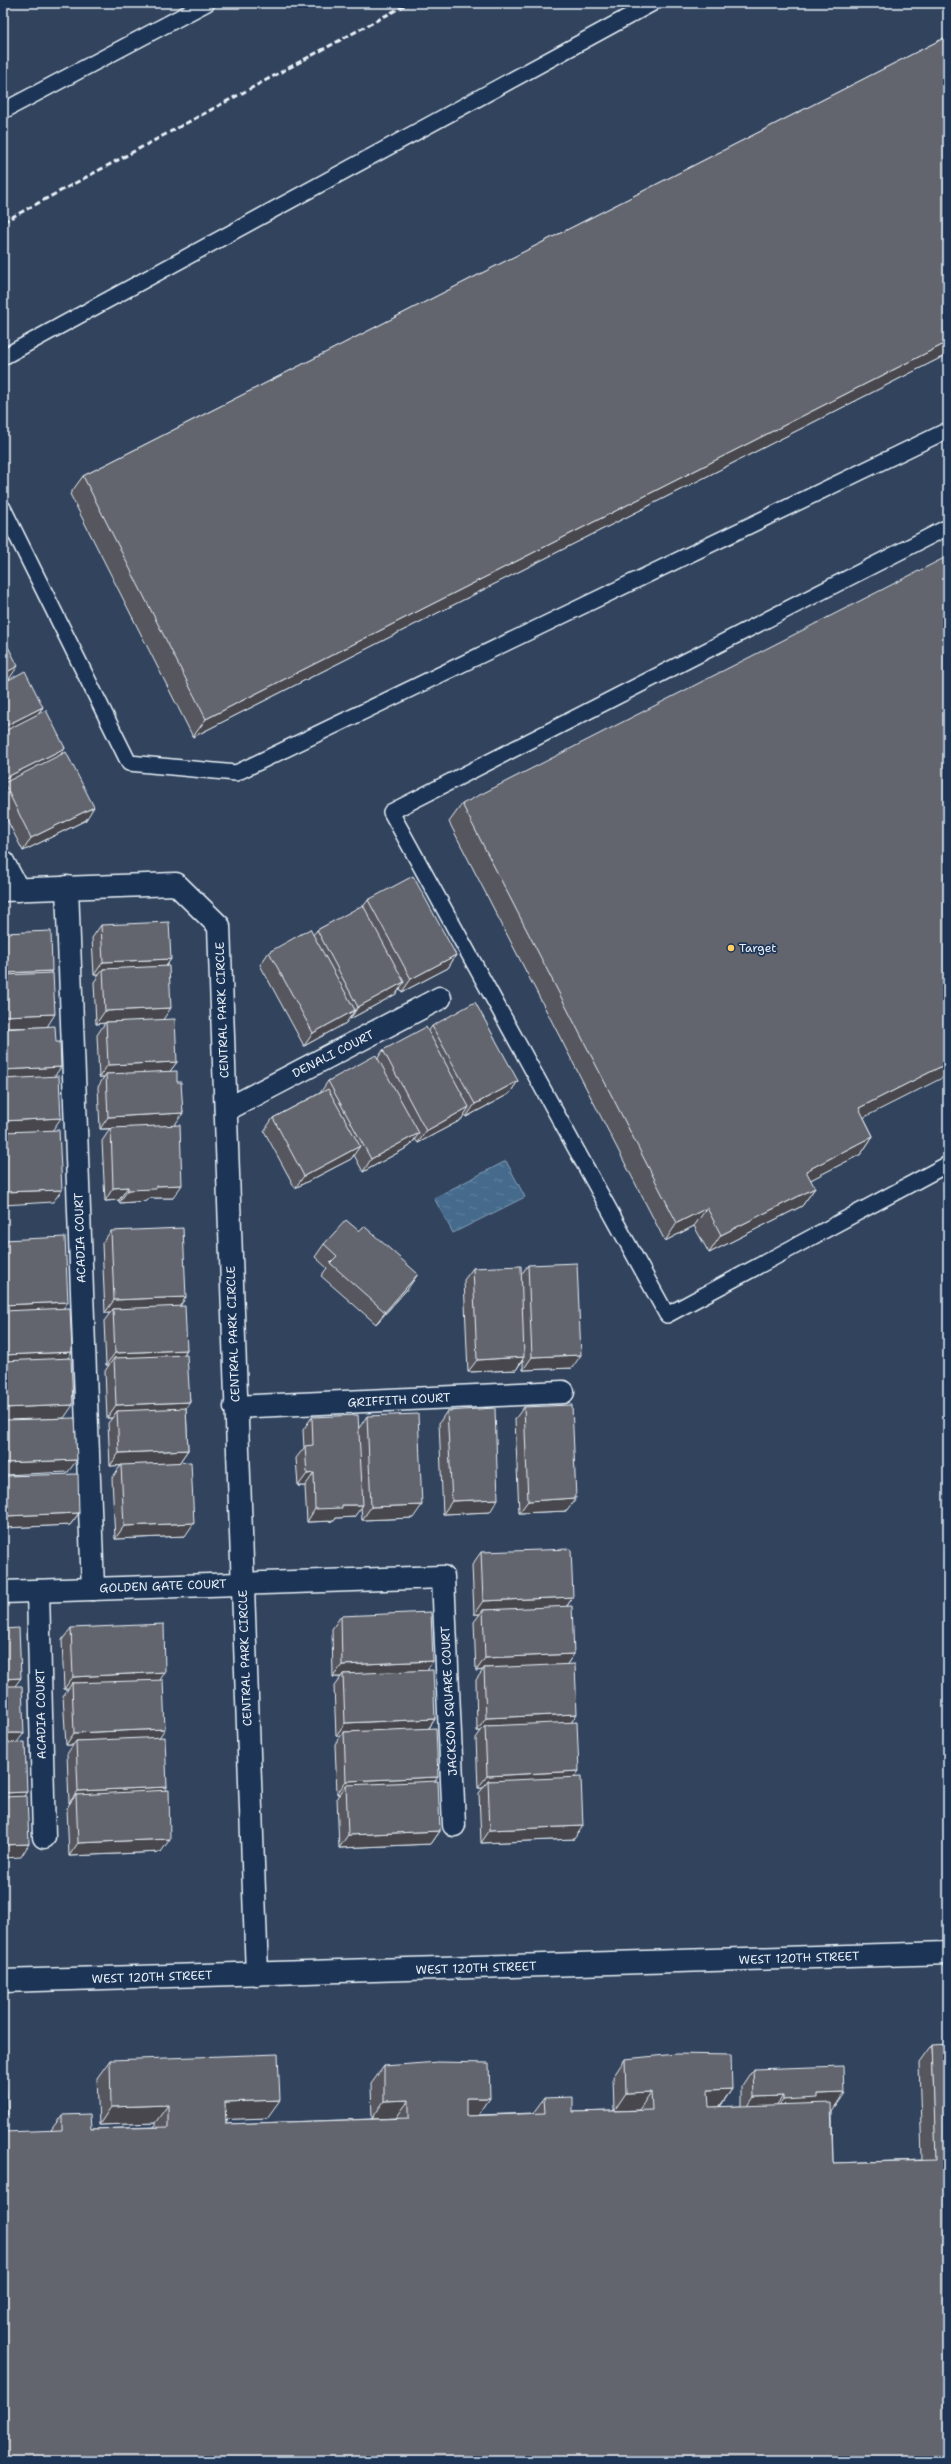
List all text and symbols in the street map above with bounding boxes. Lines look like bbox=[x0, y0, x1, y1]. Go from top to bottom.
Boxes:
place label: Target bbox=[739, 940, 777, 956]
street label: CENTRAL PARK CIRCLE bbox=[212, 942, 232, 1078]
marker: Target bbox=[726, 943, 736, 953]
street label: DENALI COURT bbox=[289, 1026, 377, 1081]
street label: ACADIA COURT bbox=[70, 1192, 90, 1284]
street label: CENTRAL PARK CIRCLE bbox=[223, 1266, 243, 1402]
street label: GRIFFITH COURT bbox=[347, 1389, 452, 1411]
street label: GOLDEN GATE COURT bbox=[99, 1576, 227, 1596]
street label: CENTRAL PARK CIRCLE bbox=[235, 1590, 255, 1726]
street label: JACKSON SQUARE COURT bbox=[437, 1625, 461, 1776]
street label: ACADIA COURT bbox=[32, 1668, 50, 1759]
street label: WEST 120TH STREET bbox=[738, 1948, 860, 1968]
street label: WEST 120TH STREET bbox=[415, 1958, 537, 1978]
street label: WEST 120TH STREET bbox=[91, 1967, 213, 1987]

